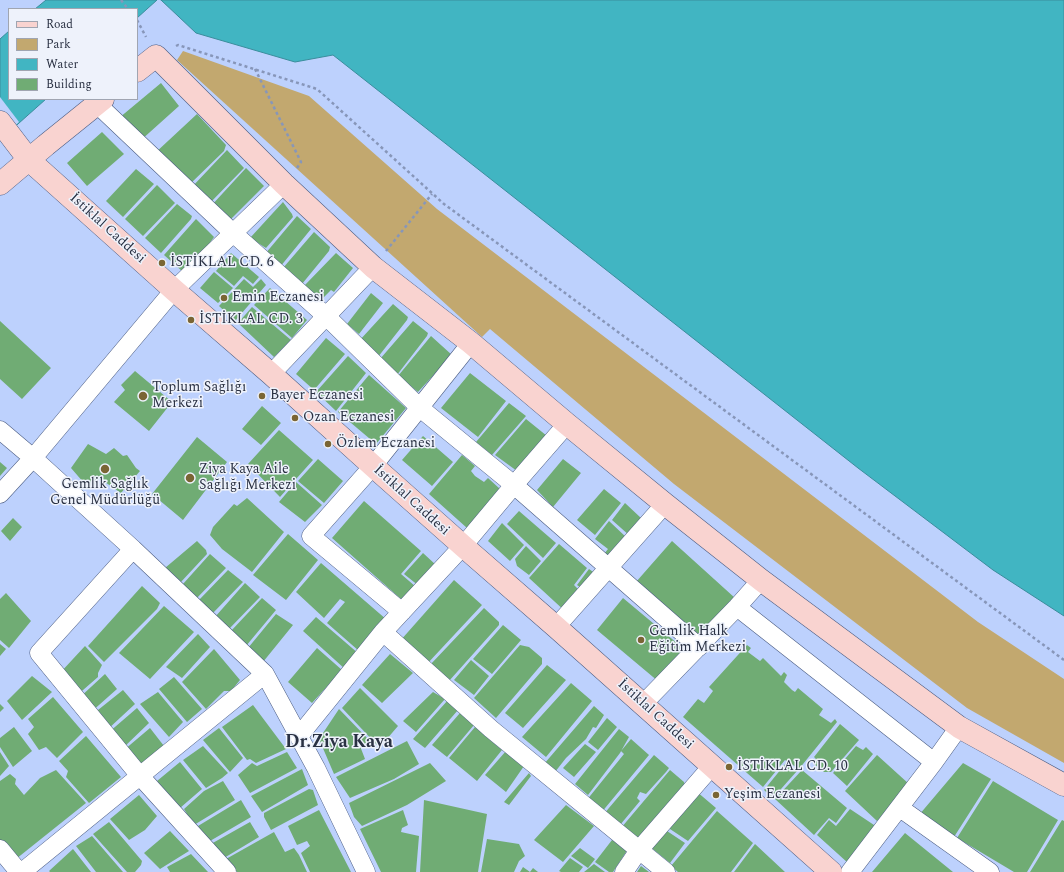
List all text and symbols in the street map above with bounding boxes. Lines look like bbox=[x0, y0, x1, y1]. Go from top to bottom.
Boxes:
legend bbox=[8, 8, 138, 100]
text: Road bbox=[46, 15, 73, 34]
text: Park bbox=[46, 35, 71, 54]
text: Water bbox=[46, 55, 78, 74]
text: Building bbox=[46, 75, 92, 94]
street label: İstiklal Caddesi bbox=[65, 190, 149, 268]
place label: İSTİKLAL CD. 6 bbox=[170, 255, 274, 271]
marker: İSTİKLAL CD. 6 bbox=[157, 258, 167, 268]
place label: Emin Eczanesi bbox=[232, 290, 324, 306]
marker: Emin Eczanesi bbox=[219, 293, 229, 303]
place label: İSTİKLAL CD. 3 bbox=[199, 312, 303, 328]
marker: İSTİKLAL CD. 3 bbox=[186, 315, 196, 325]
place label: Toplum Sağlığı Merkezi bbox=[152, 380, 246, 412]
place label: Bayer Eczanesi bbox=[270, 388, 363, 404]
marker: Toplum Sağlığı Merkezi bbox=[137, 390, 149, 402]
marker: Bayer Eczanesi bbox=[257, 391, 267, 401]
place label: Ozan Eczanesi bbox=[303, 410, 394, 426]
marker: Ozan Eczanesi bbox=[290, 413, 300, 423]
place label: Özlem Eczanesi bbox=[336, 436, 435, 452]
marker: Özlem Eczanesi bbox=[323, 439, 333, 449]
place label: Ziya Kaya Aile Sağlığı Merkezi bbox=[199, 462, 296, 494]
street label: İstiklal Caddesi bbox=[369, 462, 453, 540]
marker: Gemlik Sağlık Genel Müdürlüğü bbox=[99, 463, 111, 475]
marker: Ziya Kaya Aile Sağlığı Merkezi bbox=[184, 472, 196, 484]
place label: Gemlik Sağlık Genel Müdürlüğü bbox=[50, 477, 160, 510]
place label: Gemlik Halk Eğitim Merkezi bbox=[649, 624, 746, 656]
marker: Gemlik Halk Eğitim Merkezi bbox=[636, 635, 646, 645]
street label: İstiklal Caddesi bbox=[613, 676, 697, 754]
district label: Dr.Ziya Kaya bbox=[285, 732, 393, 754]
place label: İSTİKLAL CD. 10 bbox=[737, 759, 848, 775]
marker: İSTİKLAL CD. 10 bbox=[724, 762, 734, 772]
place label: Yeşim Eczanesi bbox=[724, 787, 821, 803]
marker: Yeşim Eczanesi bbox=[711, 790, 721, 800]

